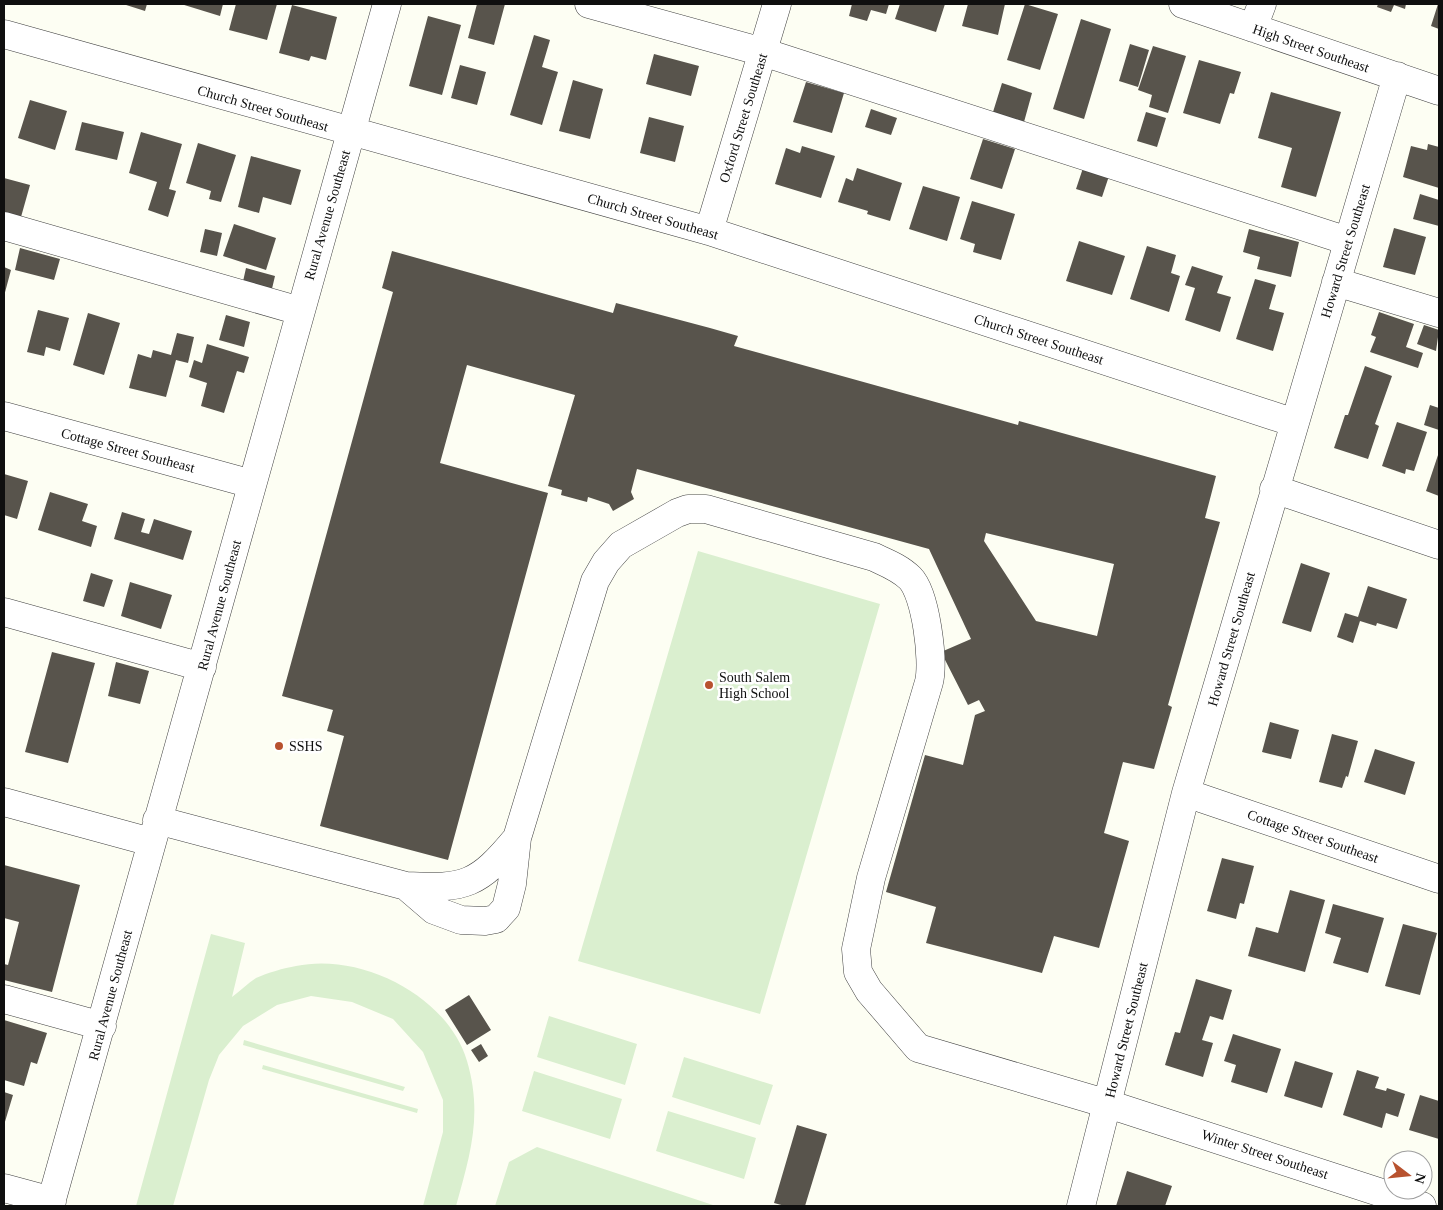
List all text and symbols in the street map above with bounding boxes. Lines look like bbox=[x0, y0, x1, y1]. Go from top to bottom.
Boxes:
street label: High Street Southeast bbox=[1251, 22, 1371, 75]
street label: Oxford Street Southeast bbox=[717, 52, 770, 185]
street label: Church Street Southeast bbox=[196, 83, 330, 134]
street label: Rural Avenue Southeast bbox=[302, 148, 353, 282]
street label: Howard Street Southeast bbox=[1318, 182, 1373, 320]
street label: Church Street Southeast bbox=[586, 191, 720, 242]
street label: Church Street Southeast bbox=[972, 311, 1106, 368]
street label: Cottage Street Southeast bbox=[59, 425, 196, 476]
street label: Rural Avenue Southeast bbox=[195, 538, 244, 672]
street label: Howard Street Southeast bbox=[1205, 570, 1258, 708]
place label: South Salem High School bbox=[719, 670, 790, 701]
marker: South Salem High School bbox=[703, 679, 715, 691]
place label: SSHS bbox=[289, 739, 322, 754]
marker: SSHS bbox=[273, 740, 285, 752]
street label: Cottage Street Southeast bbox=[1245, 807, 1380, 866]
street label: Rural Avenue Southeast bbox=[86, 928, 135, 1062]
street label: Howard Street Southeast bbox=[1102, 961, 1151, 1099]
street label: Winter Street Southeast bbox=[1200, 1127, 1330, 1182]
north arrow bbox=[1383, 1150, 1433, 1200]
text: N bbox=[1411, 1172, 1429, 1185]

